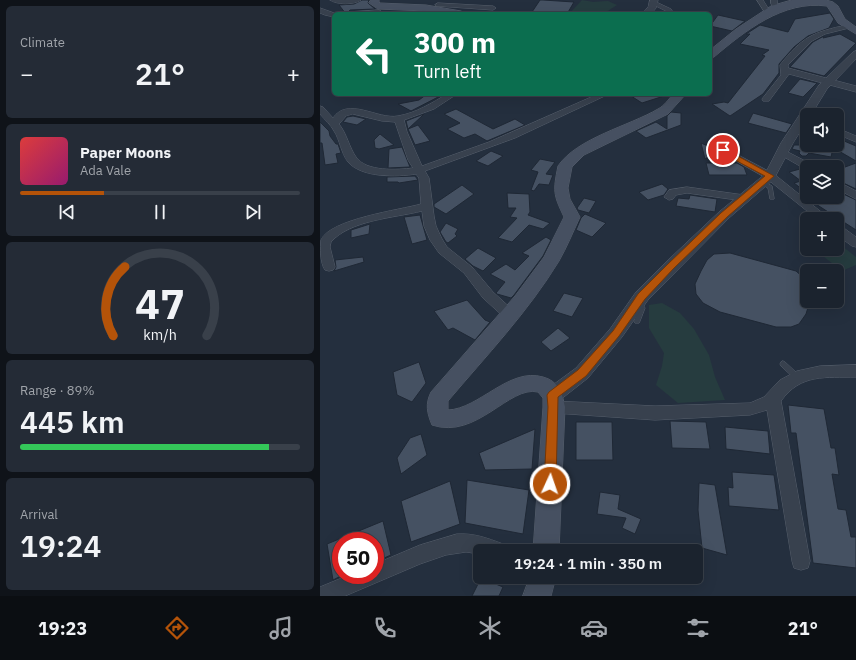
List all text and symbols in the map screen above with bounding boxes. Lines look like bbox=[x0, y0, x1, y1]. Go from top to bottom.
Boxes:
text: 300 m bbox=[414, 24, 496, 61]
icon: left bbox=[348, 28, 400, 80]
text: Climate bbox=[20, 34, 65, 51]
text: 21° bbox=[135, 54, 185, 93]
text: − bbox=[20, 59, 33, 88]
text: + bbox=[287, 59, 300, 88]
text: Turn left bbox=[414, 60, 482, 83]
map controls bbox=[800, 108, 844, 308]
button: sound bbox=[800, 108, 844, 152]
pin bbox=[706, 133, 740, 167]
icon: arrive bbox=[712, 139, 734, 161]
text: Paper Moons bbox=[80, 143, 171, 162]
button: layers bbox=[800, 160, 844, 204]
text: Ada Vale bbox=[80, 162, 131, 179]
icon: previous bbox=[56, 201, 78, 223]
icon: pause bbox=[149, 201, 171, 223]
icon: next bbox=[242, 201, 264, 223]
button: + bbox=[800, 212, 844, 256]
button: − bbox=[800, 264, 844, 308]
text: 47 bbox=[135, 276, 185, 330]
text: km/h bbox=[143, 325, 177, 344]
text: Range · 89% bbox=[20, 382, 94, 399]
text: 445 km bbox=[20, 402, 125, 441]
position arrow bbox=[529, 463, 571, 505]
text: Arrival bbox=[20, 506, 58, 523]
text: 19:24 bbox=[20, 526, 102, 565]
speed limit sign: 50 bbox=[332, 532, 384, 584]
text: 19:24 · 1 min · 350 m bbox=[514, 554, 662, 573]
icon: directions bbox=[163, 614, 191, 642]
icon: music bbox=[267, 614, 295, 642]
icon: phone bbox=[371, 614, 399, 642]
icon: climate bbox=[476, 614, 504, 642]
icon: car bbox=[580, 614, 608, 642]
icon: filters bbox=[684, 614, 712, 642]
text: 19:23 bbox=[38, 617, 87, 640]
text: 21° bbox=[788, 617, 818, 640]

